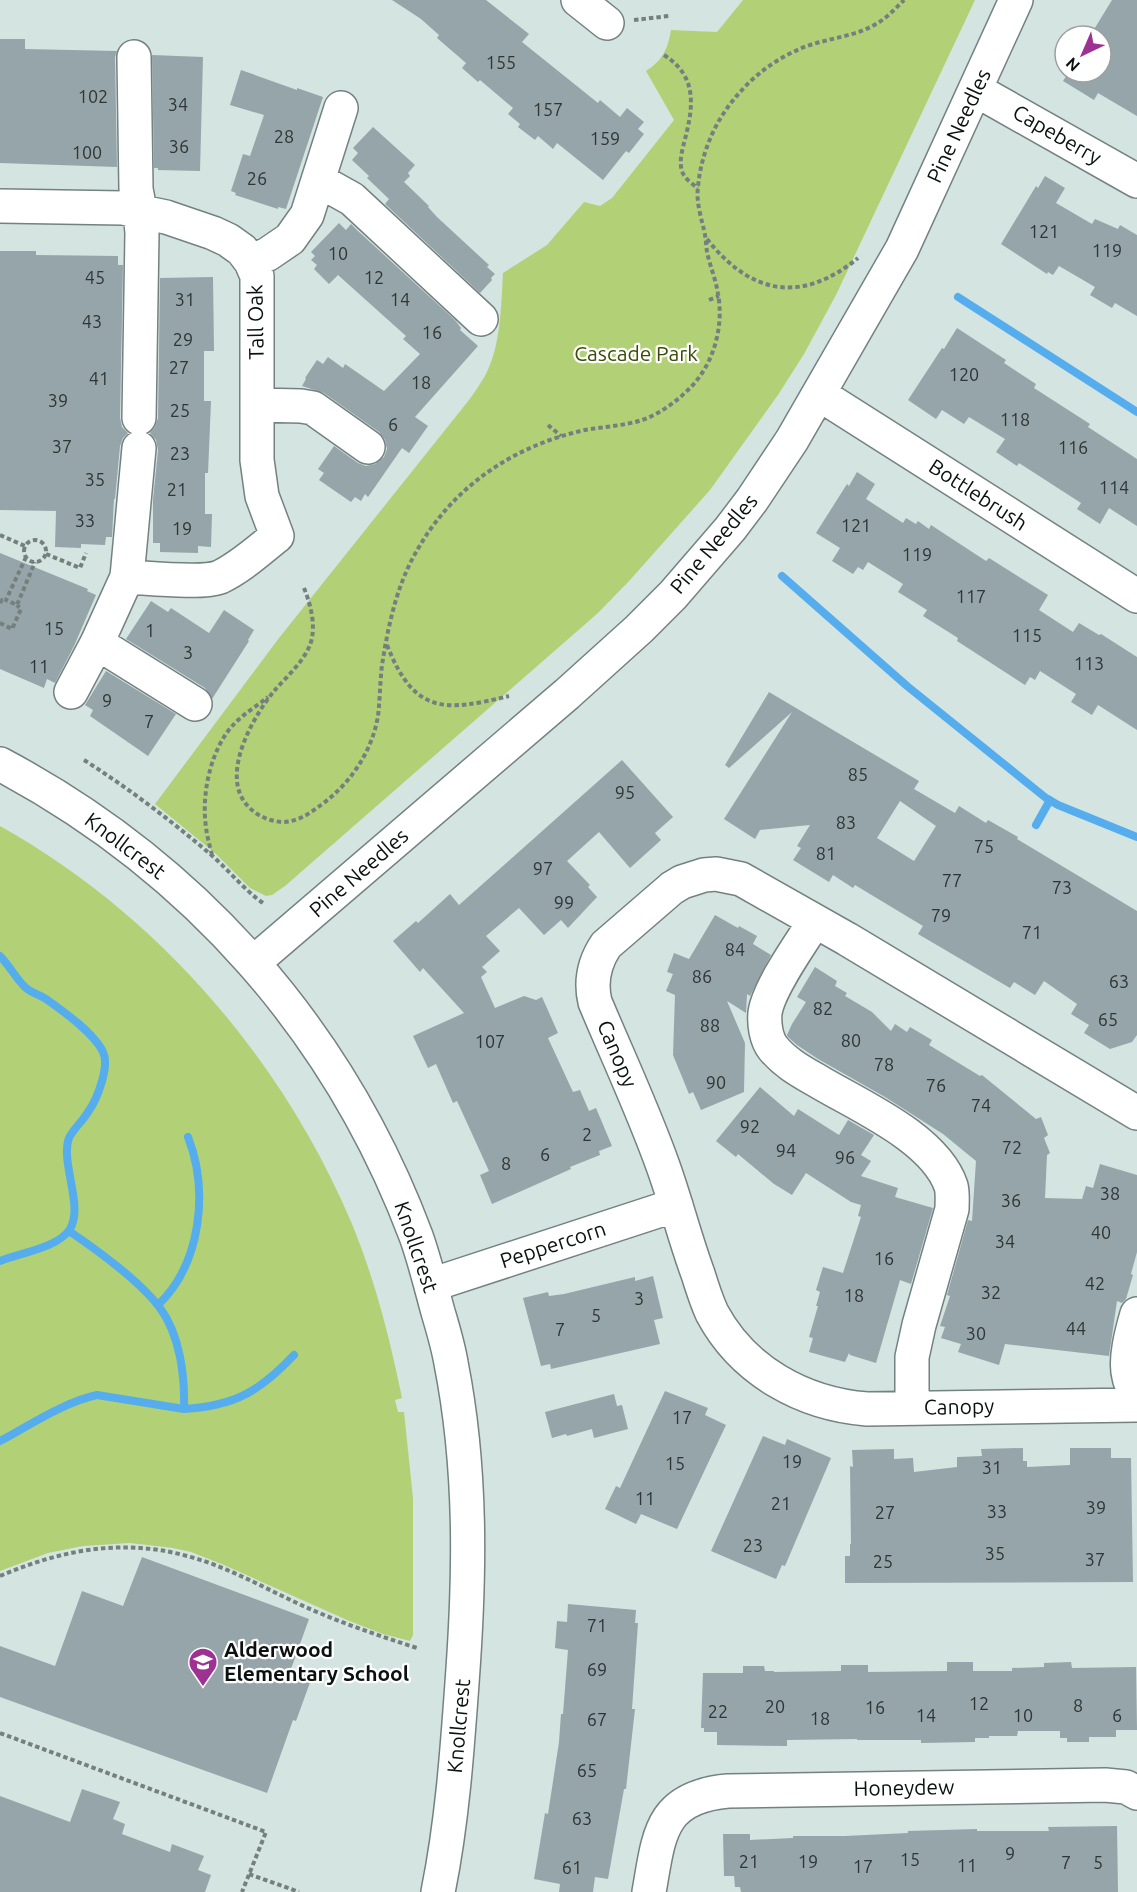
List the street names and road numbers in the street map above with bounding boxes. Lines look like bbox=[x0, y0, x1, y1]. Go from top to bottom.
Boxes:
street label: Pine Needles bbox=[921, 65, 995, 186]
street label: Capeberry bbox=[1009, 99, 1106, 169]
street label: Tall Oak bbox=[242, 284, 268, 360]
street label: Bottlebrush bbox=[925, 453, 1032, 535]
street label: Pine Needles bbox=[665, 489, 762, 598]
street label: Knollcrest bbox=[81, 807, 171, 883]
street label: Pine Needles bbox=[304, 823, 413, 922]
street label: Canopy bbox=[593, 1017, 643, 1091]
street label: Knollcrest bbox=[390, 1198, 444, 1295]
street label: Peppercorn bbox=[497, 1216, 609, 1272]
street label: Canopy bbox=[924, 1393, 994, 1419]
street label: Knollcrest bbox=[442, 1678, 474, 1774]
street label: Honeydew bbox=[853, 1774, 955, 1800]

